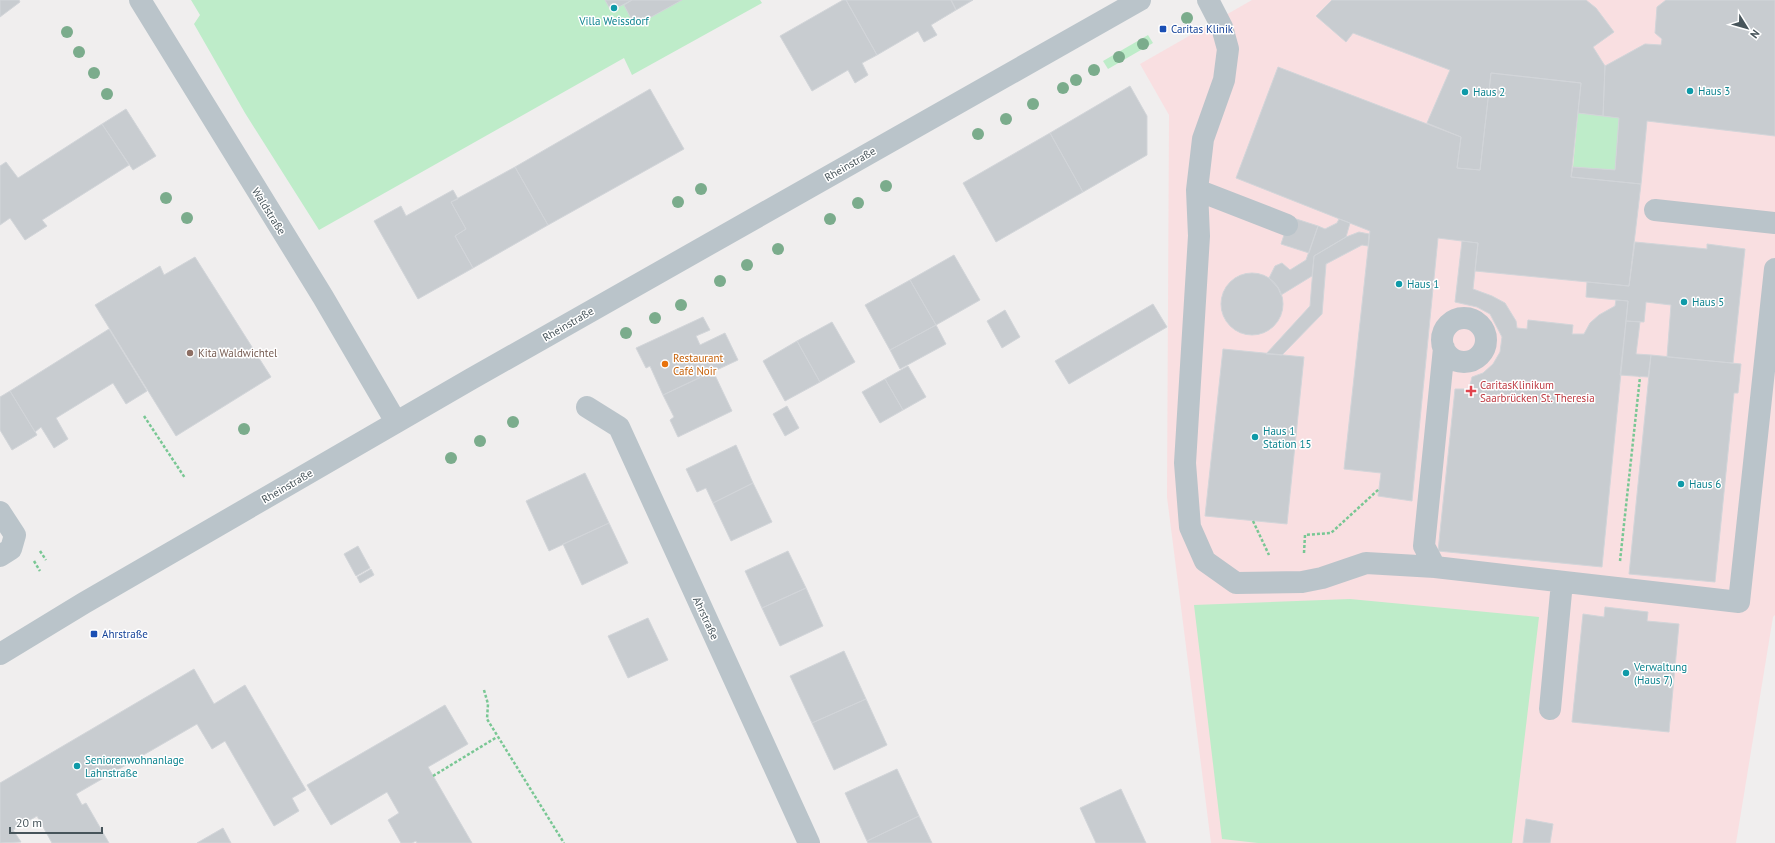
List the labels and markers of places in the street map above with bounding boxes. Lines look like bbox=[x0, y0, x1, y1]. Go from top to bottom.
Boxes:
marker: Villa Weissdorf bbox=[609, 3, 619, 13]
place label: Villa Weissdorf bbox=[578, 14, 649, 28]
place label: Caritas Klinik bbox=[1171, 22, 1234, 36]
marker: Caritas Klinik bbox=[1158, 24, 1168, 34]
place label: Haus 3 bbox=[1698, 84, 1730, 98]
place label: Haus 2 bbox=[1473, 85, 1505, 99]
marker: Haus 3 bbox=[1685, 86, 1695, 96]
marker: Haus 2 bbox=[1460, 87, 1470, 97]
place label: Haus 1 bbox=[1407, 277, 1439, 291]
marker: Haus 1 bbox=[1394, 279, 1404, 289]
place label: Haus 5 bbox=[1692, 295, 1724, 309]
marker: Haus 5 bbox=[1679, 297, 1689, 307]
place label: Kita Waldwichtel bbox=[198, 346, 278, 360]
marker: Kita Waldwichtel bbox=[185, 348, 195, 358]
place label: Restaurant Café Noir bbox=[673, 351, 724, 378]
marker: Restaurant Café Noir bbox=[660, 359, 670, 369]
place label: CaritasKlinikum Saarbrücken St. Theresia bbox=[1480, 378, 1595, 405]
marker: CaritasKlinikum Saarbrücken St. Theresia bbox=[1465, 385, 1477, 397]
place label: Haus 1 Station 15 bbox=[1263, 424, 1312, 451]
marker: Haus 1 Station 15 bbox=[1250, 432, 1260, 442]
place label: Haus 6 bbox=[1689, 477, 1721, 491]
marker: Haus 6 bbox=[1676, 479, 1686, 489]
place label: Ahrstraße bbox=[102, 627, 148, 641]
marker: Ahrstraße bbox=[89, 629, 99, 639]
place label: Verwaltung (Haus 7) bbox=[1633, 660, 1687, 687]
marker: Verwaltung (Haus 7) bbox=[1621, 668, 1631, 678]
place label: Seniorenwohnanlage Lahnstraße bbox=[85, 753, 185, 780]
marker: Seniorenwohnanlage Lahnstraße bbox=[72, 761, 82, 771]

